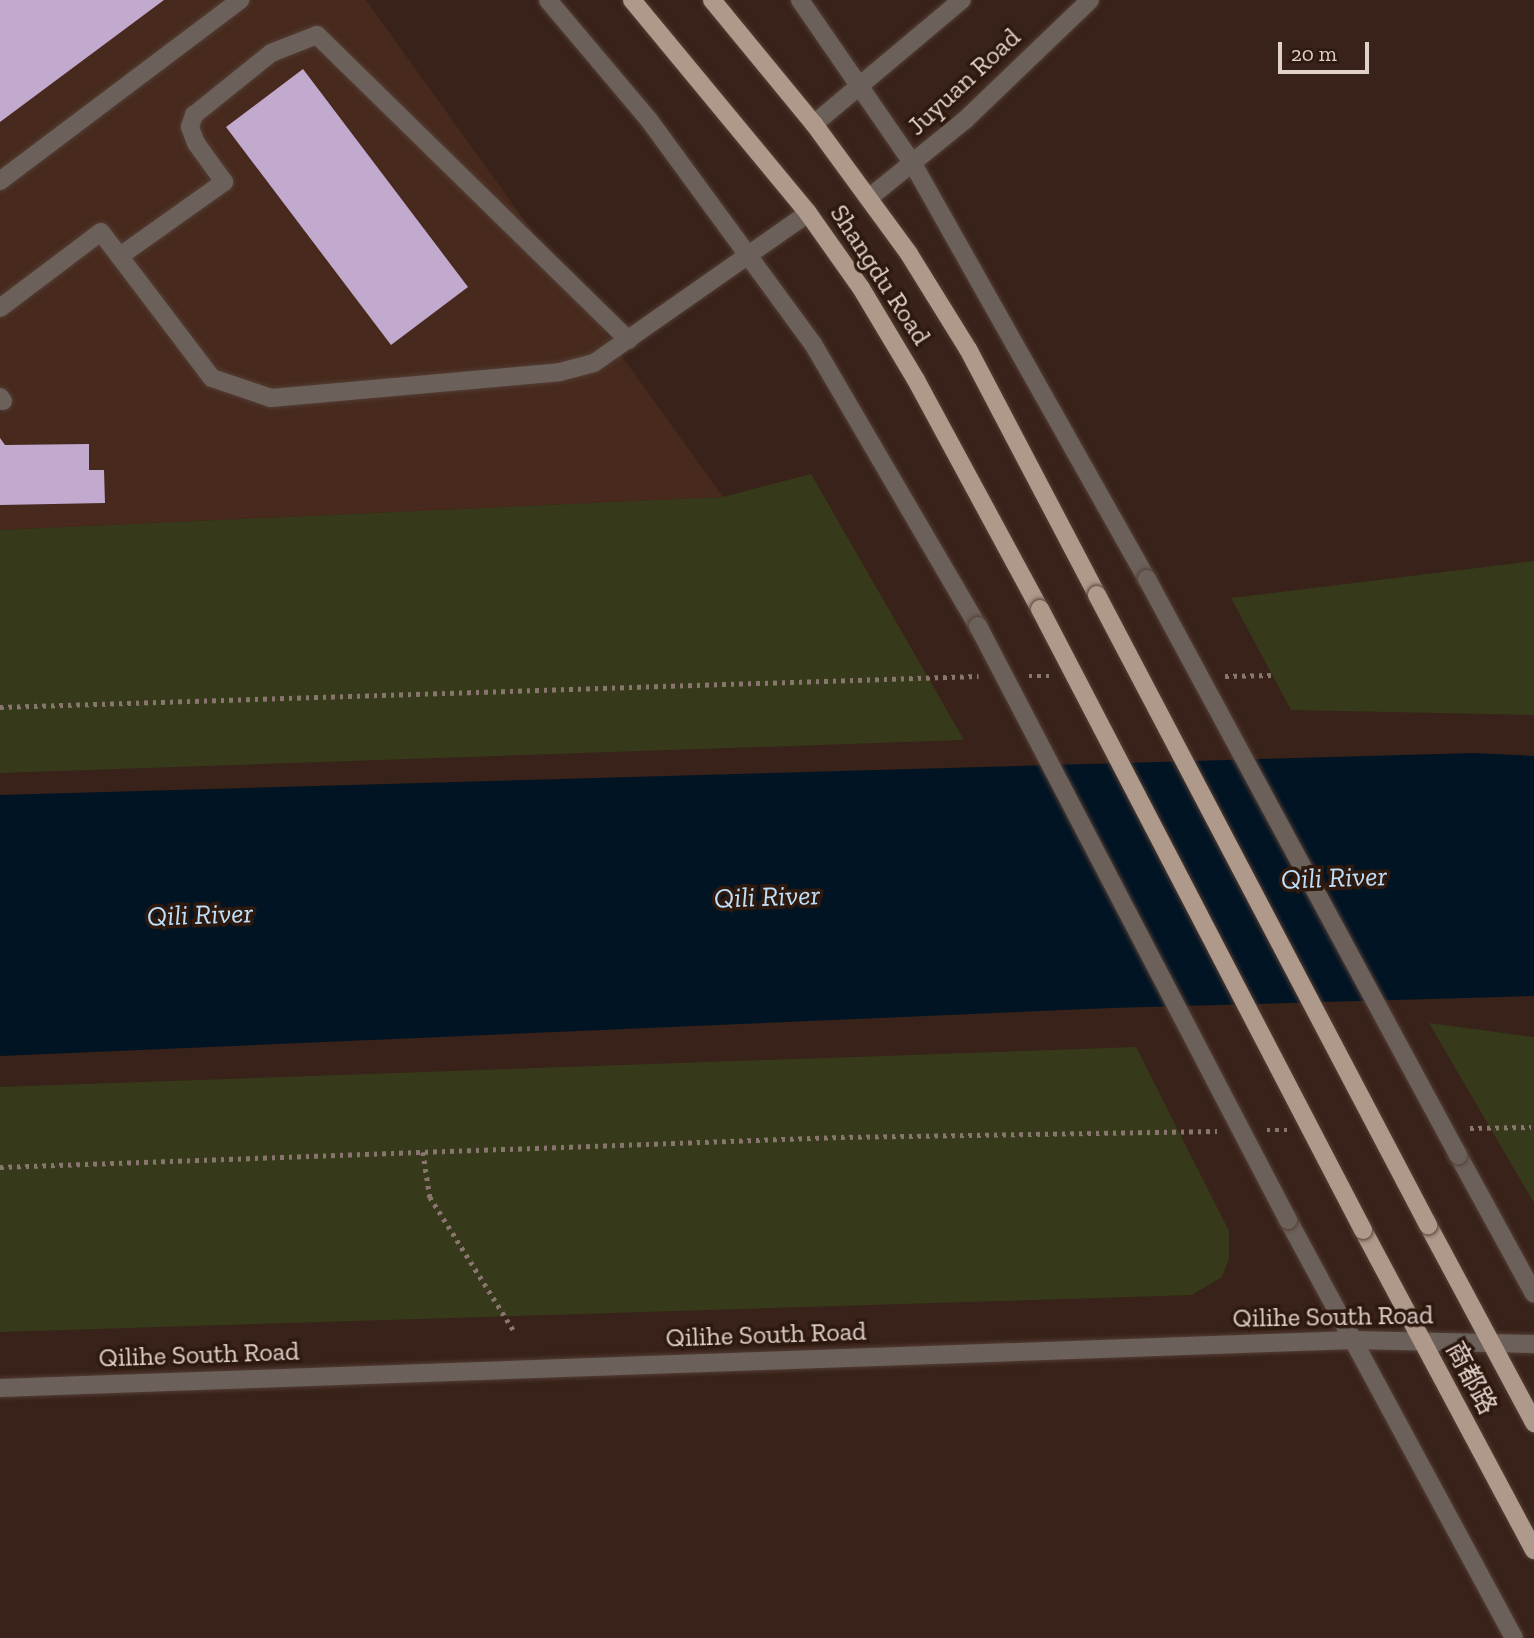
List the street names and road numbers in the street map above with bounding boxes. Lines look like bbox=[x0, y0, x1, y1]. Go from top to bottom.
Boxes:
street label: Juyuan Road bbox=[901, 22, 1027, 142]
street label: Shangdu Road bbox=[823, 199, 937, 351]
street label: Qilihe South Road bbox=[1232, 1300, 1434, 1334]
street label: Qilihe South Road bbox=[665, 1316, 867, 1354]
street label: Qilihe South Road bbox=[98, 1336, 300, 1374]
street label: 商都路 bbox=[1439, 1336, 1503, 1420]

